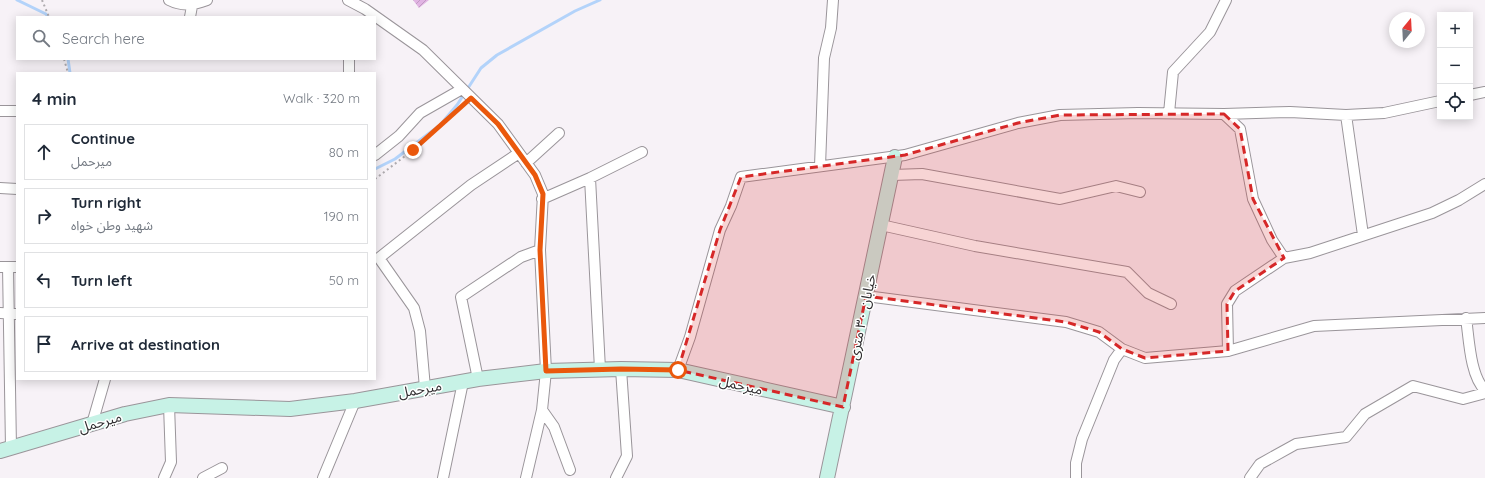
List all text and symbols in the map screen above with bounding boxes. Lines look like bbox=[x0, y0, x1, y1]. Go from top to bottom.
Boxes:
north arrow bbox=[1389, 12, 1425, 48]
map controls bbox=[1437, 12, 1473, 120]
button: + bbox=[1437, 12, 1473, 48]
search box bbox=[16, 16, 376, 60]
icon: search bbox=[30, 27, 52, 49]
text: Search here bbox=[62, 29, 145, 48]
button: − bbox=[1437, 48, 1473, 84]
button: locate bbox=[1437, 84, 1473, 120]
text: 4 min bbox=[32, 88, 77, 109]
text: Walk · 320 m bbox=[283, 90, 360, 106]
text: Continue bbox=[71, 129, 135, 148]
icon: ahead bbox=[33, 141, 55, 163]
route end bbox=[404, 141, 422, 159]
text: 80 m bbox=[329, 144, 359, 160]
text: میرحمل bbox=[71, 153, 112, 169]
text: Turn right bbox=[71, 193, 142, 212]
icon: right bbox=[33, 205, 55, 227]
text: 190 m bbox=[324, 208, 359, 224]
text: شهید وطن خواه bbox=[71, 217, 153, 233]
icon: left bbox=[33, 269, 55, 291]
text: Turn left bbox=[71, 271, 133, 290]
text: 50 m bbox=[329, 272, 359, 288]
street label: خیابان ۳۰ متری bbox=[844, 272, 880, 362]
icon: arrive bbox=[33, 333, 55, 355]
text: Arrive at destination bbox=[71, 335, 220, 354]
route start bbox=[669, 361, 687, 379]
street label: میرحمل bbox=[717, 371, 765, 399]
street label: میرحمل bbox=[397, 376, 443, 402]
street label: میرحمل bbox=[76, 407, 124, 437]

